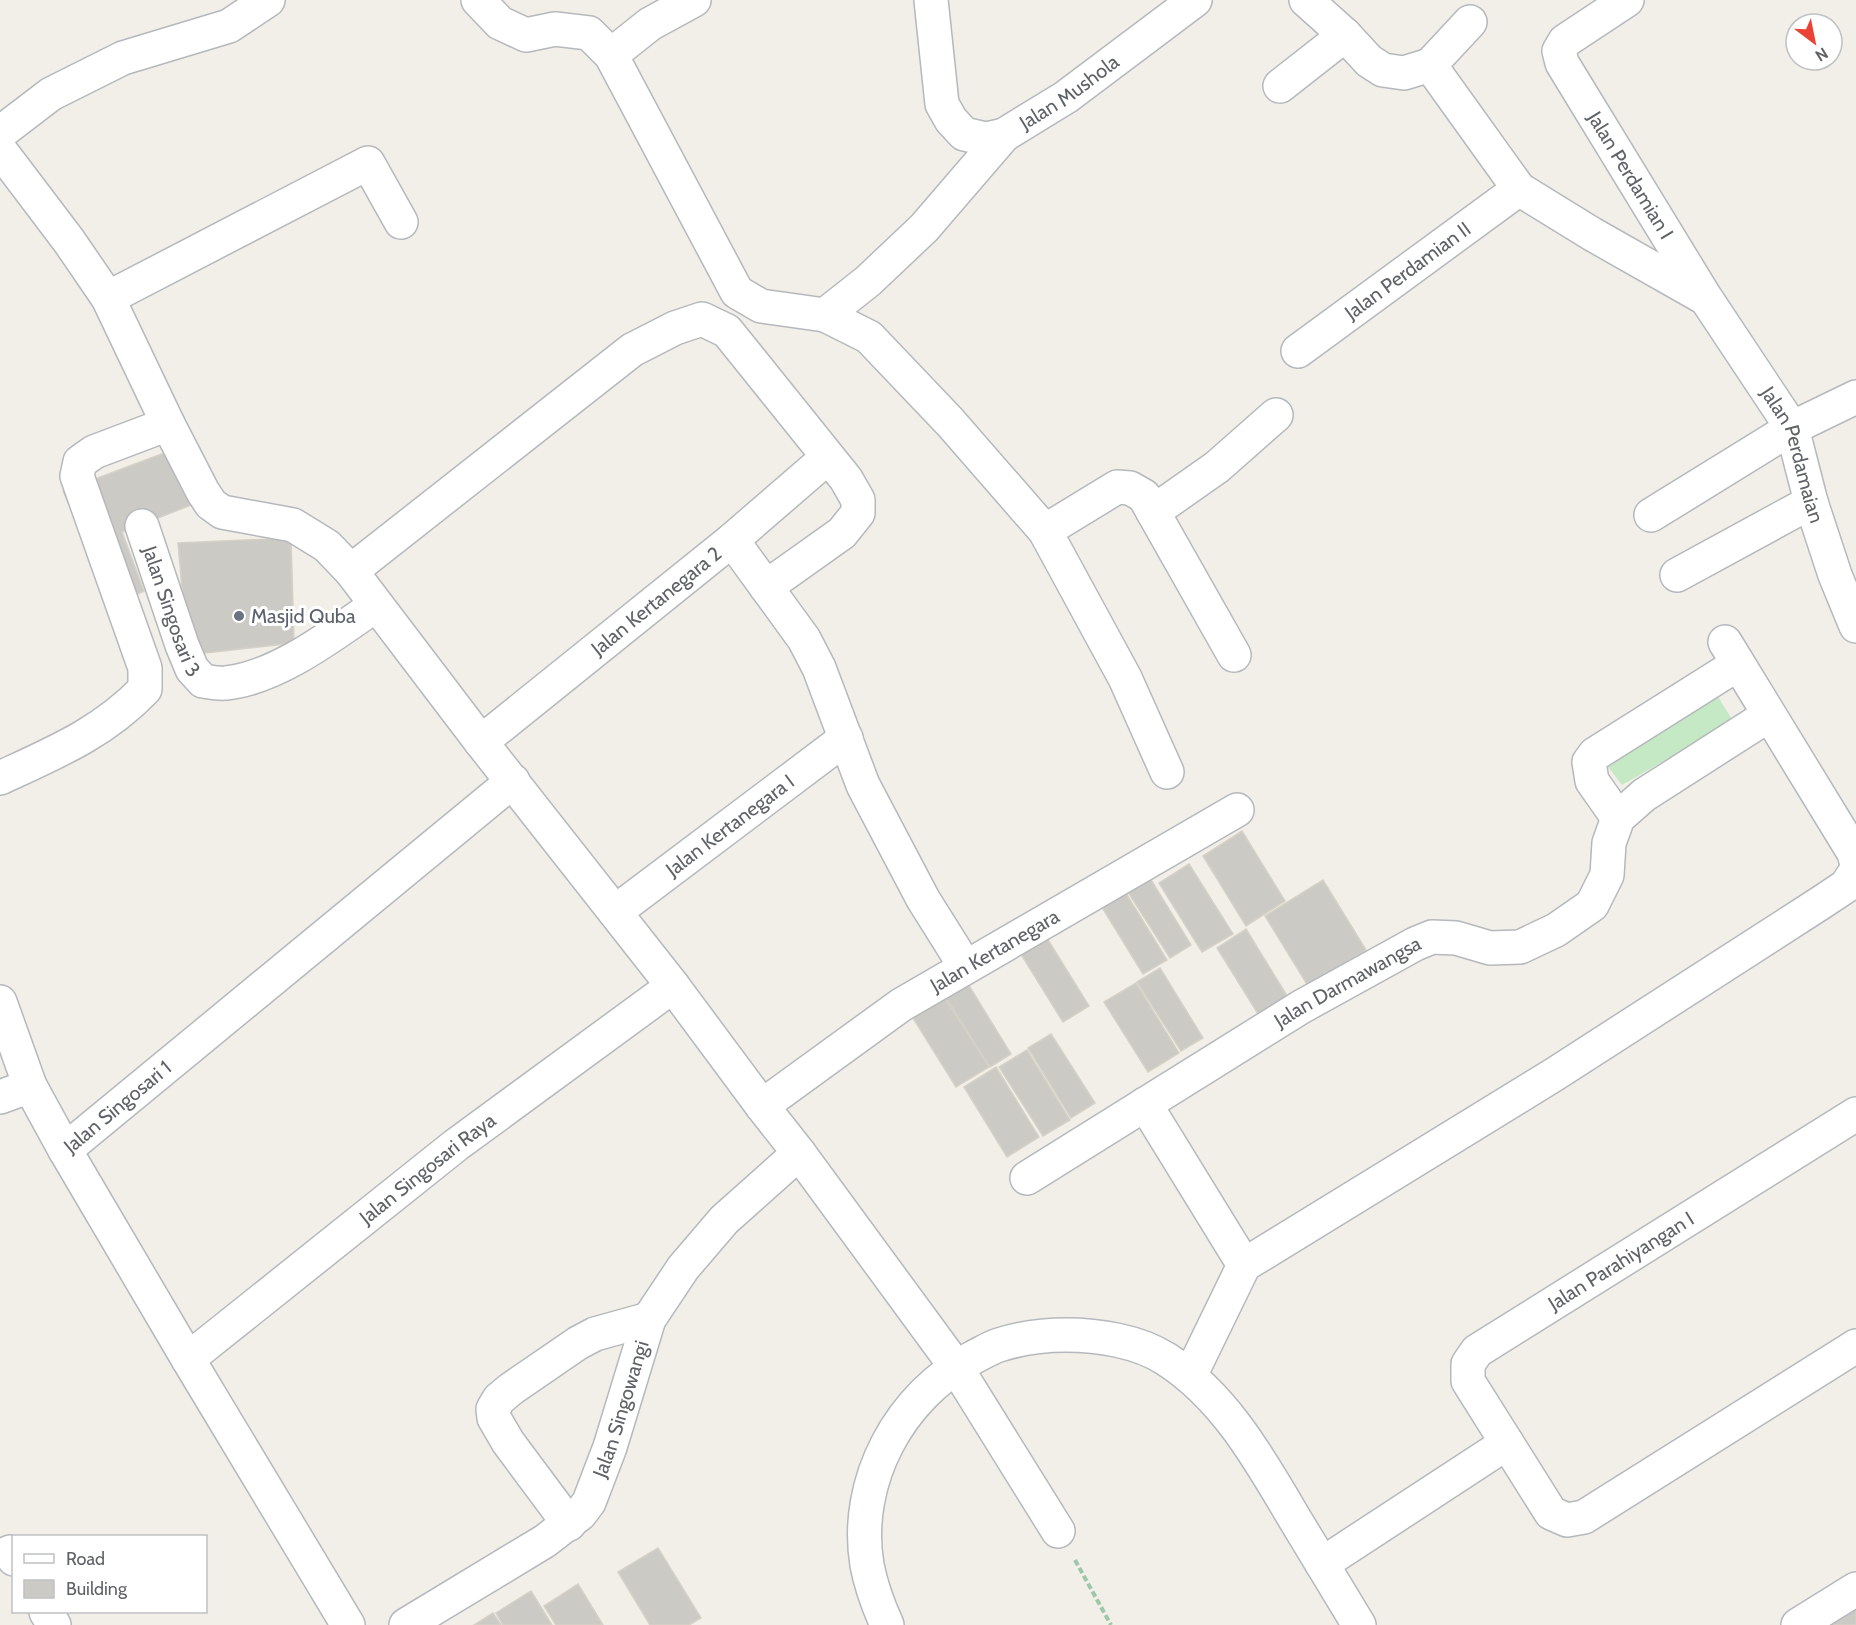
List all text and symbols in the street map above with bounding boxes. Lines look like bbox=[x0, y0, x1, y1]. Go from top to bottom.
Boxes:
north arrow bbox=[1784, 12, 1844, 72]
text: N bbox=[1812, 43, 1832, 65]
street label: Jalan Mushola bbox=[1014, 49, 1124, 135]
street label: Jalan Perdamian I bbox=[1582, 106, 1679, 243]
street label: Jalan Perdamian II bbox=[1339, 217, 1475, 325]
street label: Jalan Perdamaian bbox=[1755, 381, 1829, 526]
street label: Jalan Kertanegara 2 bbox=[586, 541, 726, 661]
street label: Jalan Singosari 3 bbox=[137, 542, 205, 682]
place label: Masjid Quba bbox=[251, 604, 356, 628]
marker: Masjid Quba bbox=[232, 609, 246, 623]
street label: Jalan Kertanegara I bbox=[660, 769, 799, 882]
street label: Jalan Kertanegara bbox=[925, 904, 1064, 998]
street label: Jalan Darmawangsa bbox=[1269, 931, 1425, 1033]
street label: Jalan Singosari 1 bbox=[58, 1056, 176, 1159]
street label: Jalan Singosari Raya bbox=[354, 1108, 501, 1230]
street label: Jalan Parahiyangan I bbox=[1543, 1207, 1698, 1316]
street label: Jalan Singowangi bbox=[587, 1338, 654, 1482]
legend bbox=[12, 1535, 207, 1613]
text: Road bbox=[66, 1548, 105, 1570]
text: Building bbox=[66, 1578, 128, 1600]

